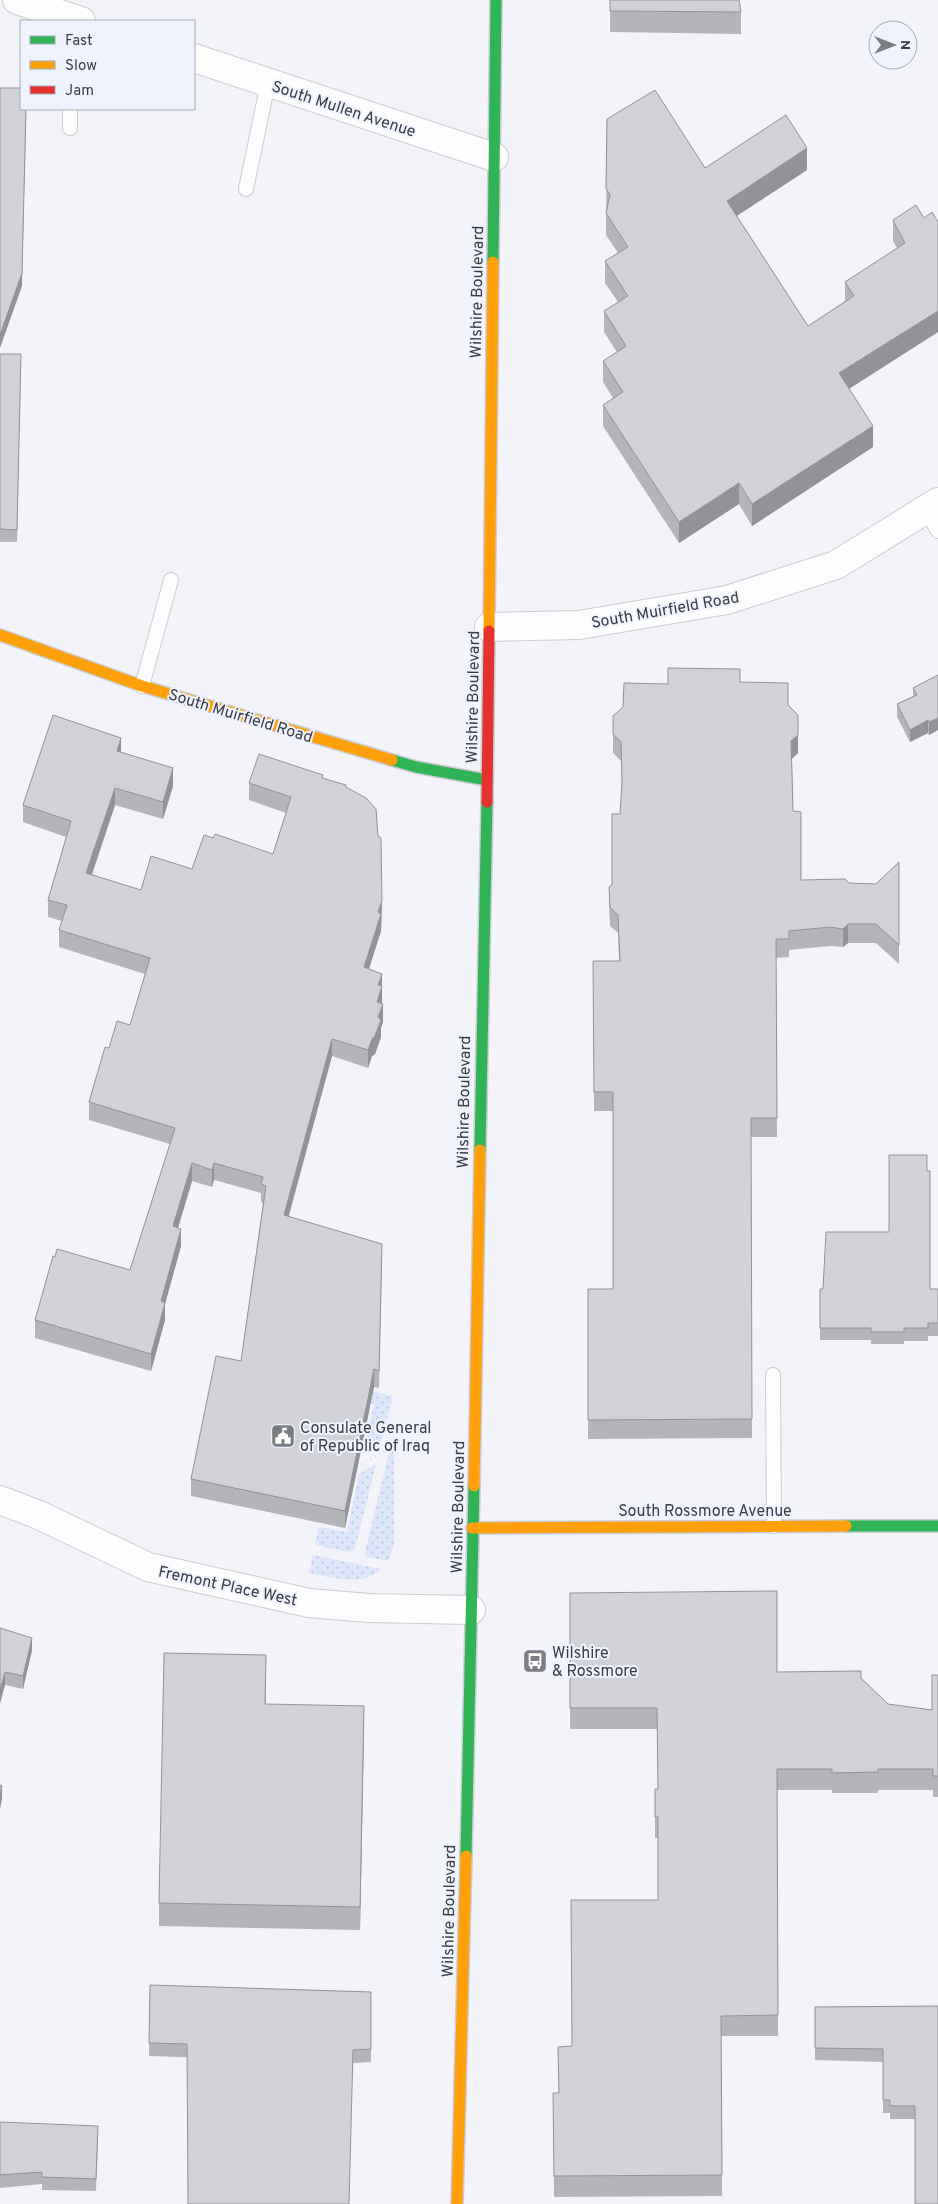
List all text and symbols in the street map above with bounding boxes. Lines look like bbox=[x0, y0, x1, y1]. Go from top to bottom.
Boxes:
legend bbox=[20, 20, 195, 110]
north arrow bbox=[868, 20, 918, 70]
text: Fast bbox=[65, 32, 93, 51]
text: N bbox=[896, 40, 913, 50]
text: Slow bbox=[65, 57, 97, 76]
street label: South Mullen Avenue bbox=[269, 77, 418, 143]
text: Jam bbox=[65, 82, 94, 101]
street label: Wilshire Boulevard bbox=[467, 225, 489, 359]
street label: South Muirfield Road bbox=[590, 588, 741, 634]
street label: Wilshire Boulevard bbox=[463, 630, 485, 764]
street label: South Muirfield Road bbox=[166, 685, 315, 748]
street label: Wilshire Boulevard bbox=[454, 1035, 476, 1169]
place label: Consulate General of Republic of Iraq bbox=[300, 1419, 432, 1457]
public building icon: Consulate General of Republic of Iraq bbox=[270, 1423, 296, 1449]
street label: Wilshire Boulevard bbox=[448, 1440, 470, 1574]
street label: South Rossmore Avenue bbox=[618, 1502, 792, 1522]
street label: Fremont Place West bbox=[156, 1562, 299, 1611]
place label: Wilshire & Rossmore bbox=[552, 1644, 638, 1682]
bus stop icon: Wilshire & Rossmore bbox=[522, 1648, 548, 1674]
street label: Wilshire Boulevard bbox=[439, 1844, 461, 1978]

